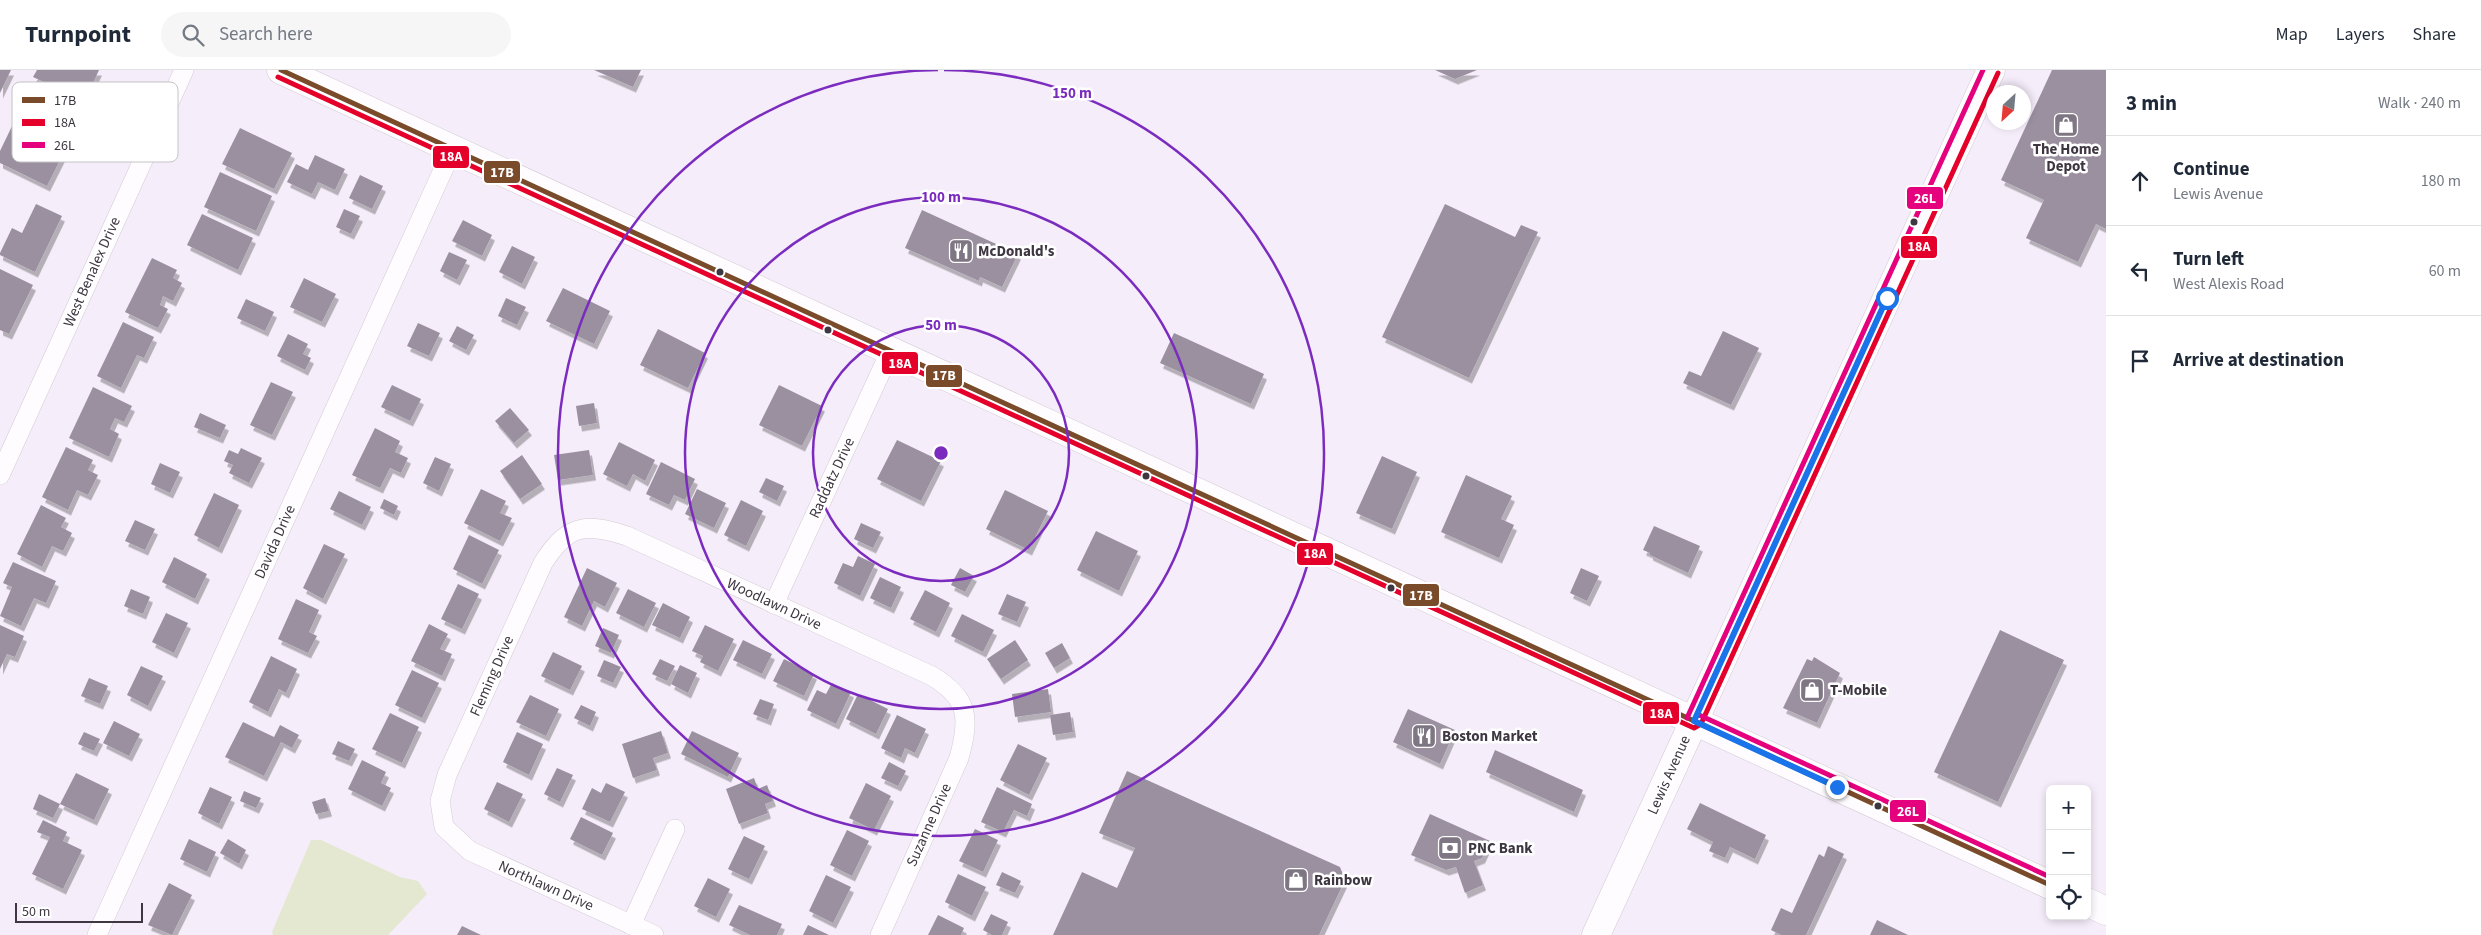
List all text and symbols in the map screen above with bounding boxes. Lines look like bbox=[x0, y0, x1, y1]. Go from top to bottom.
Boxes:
search box bbox=[161, 12, 511, 57]
text: Turnpoint bbox=[25, 17, 131, 52]
icon: search bbox=[179, 21, 207, 49]
text: Search here bbox=[219, 21, 313, 48]
text: Map bbox=[2276, 22, 2308, 47]
text: Layers bbox=[2336, 22, 2385, 47]
text: Share bbox=[2413, 22, 2456, 47]
legend bbox=[12, 82, 178, 162]
text: 150 m bbox=[1052, 83, 1092, 104]
north arrow bbox=[1986, 85, 2031, 130]
text: 3 min bbox=[2126, 88, 2177, 118]
text: 17B bbox=[54, 91, 76, 111]
text: Walk · 240 m bbox=[2378, 92, 2461, 114]
shop icon: The Home Depot bbox=[2053, 112, 2079, 138]
text: 18A bbox=[54, 113, 76, 133]
text: 26L bbox=[54, 136, 75, 156]
place label: The Home Depot bbox=[2033, 139, 2100, 177]
line badge: 18A bbox=[432, 145, 470, 169]
text: 18A bbox=[440, 147, 463, 167]
text: Continue bbox=[2173, 156, 2250, 183]
line badge: 17B bbox=[483, 160, 521, 184]
text: 17B bbox=[490, 163, 514, 183]
icon: ahead bbox=[2126, 167, 2154, 195]
text: 180 m bbox=[2421, 170, 2461, 192]
text: Lewis Avenue bbox=[2173, 183, 2263, 205]
line badge: 26L bbox=[1906, 186, 1944, 210]
text: 100 m bbox=[921, 187, 961, 208]
text: 26L bbox=[1914, 189, 1936, 209]
street label: West Benalex Drive bbox=[58, 214, 126, 330]
unlabelled marker bbox=[1909, 217, 1919, 227]
line badge: 18A bbox=[1900, 235, 1938, 259]
text: 18A bbox=[1908, 237, 1931, 257]
restaurant icon: McDonald's bbox=[948, 238, 974, 264]
place label: McDonald's bbox=[978, 241, 1055, 262]
text: Turn left bbox=[2173, 246, 2244, 273]
icon: left bbox=[2126, 257, 2154, 285]
text: 60 m bbox=[2429, 260, 2461, 282]
unlabelled marker bbox=[715, 267, 725, 277]
text: West Alexis Road bbox=[2173, 273, 2284, 295]
route start bbox=[1876, 287, 1899, 310]
text: 50 m bbox=[925, 315, 957, 336]
unlabelled marker bbox=[823, 325, 833, 335]
icon: arrive bbox=[2126, 347, 2154, 375]
text: Arrive at destination bbox=[2173, 347, 2344, 374]
line badge: 18A bbox=[881, 351, 919, 375]
text: 18A bbox=[889, 354, 912, 374]
line badge: 17B bbox=[925, 364, 963, 388]
text: 17B bbox=[932, 366, 956, 386]
street label: Raddatz Drive bbox=[804, 434, 860, 522]
centre of rings bbox=[932, 444, 950, 462]
unlabelled marker bbox=[1141, 471, 1151, 481]
street label: Davida Drive bbox=[249, 502, 301, 582]
line badge: 18A bbox=[1296, 542, 1334, 566]
text: 18A bbox=[1304, 544, 1327, 564]
street label: Woodlawn Drive bbox=[723, 573, 825, 635]
unlabelled marker bbox=[1386, 583, 1396, 593]
line badge: 17B bbox=[1402, 583, 1440, 607]
text: 17B bbox=[1409, 586, 1433, 606]
street label: Fleming Drive bbox=[465, 632, 519, 720]
shop icon: T-Mobile bbox=[1799, 677, 1825, 703]
place label: T-Mobile bbox=[1830, 680, 1887, 701]
line badge: 18A bbox=[1642, 701, 1680, 725]
text: 18A bbox=[1650, 704, 1673, 724]
restaurant icon: Boston Market bbox=[1411, 723, 1437, 749]
place label: Boston Market bbox=[1442, 726, 1538, 747]
street label: Lewis Avenue bbox=[1642, 732, 1696, 818]
route end bbox=[1826, 776, 1849, 799]
street label: Suzanne Drive bbox=[901, 780, 957, 870]
map controls bbox=[2046, 785, 2091, 920]
button: + bbox=[2046, 785, 2091, 830]
line badge: 26L bbox=[1889, 799, 1927, 823]
unlabelled marker bbox=[1873, 801, 1883, 811]
text: 26L bbox=[1897, 802, 1919, 822]
button: − bbox=[2046, 830, 2091, 875]
bank icon: PNC Bank bbox=[1437, 835, 1463, 861]
place label: PNC Bank bbox=[1468, 838, 1533, 859]
street label: Northlawn Drive bbox=[495, 856, 597, 916]
shop icon: Rainbow bbox=[1283, 867, 1309, 893]
place label: Rainbow bbox=[1314, 870, 1372, 891]
button: locate bbox=[2046, 875, 2091, 920]
scale bar bbox=[15, 900, 142, 923]
text: 50 m bbox=[22, 902, 50, 922]

